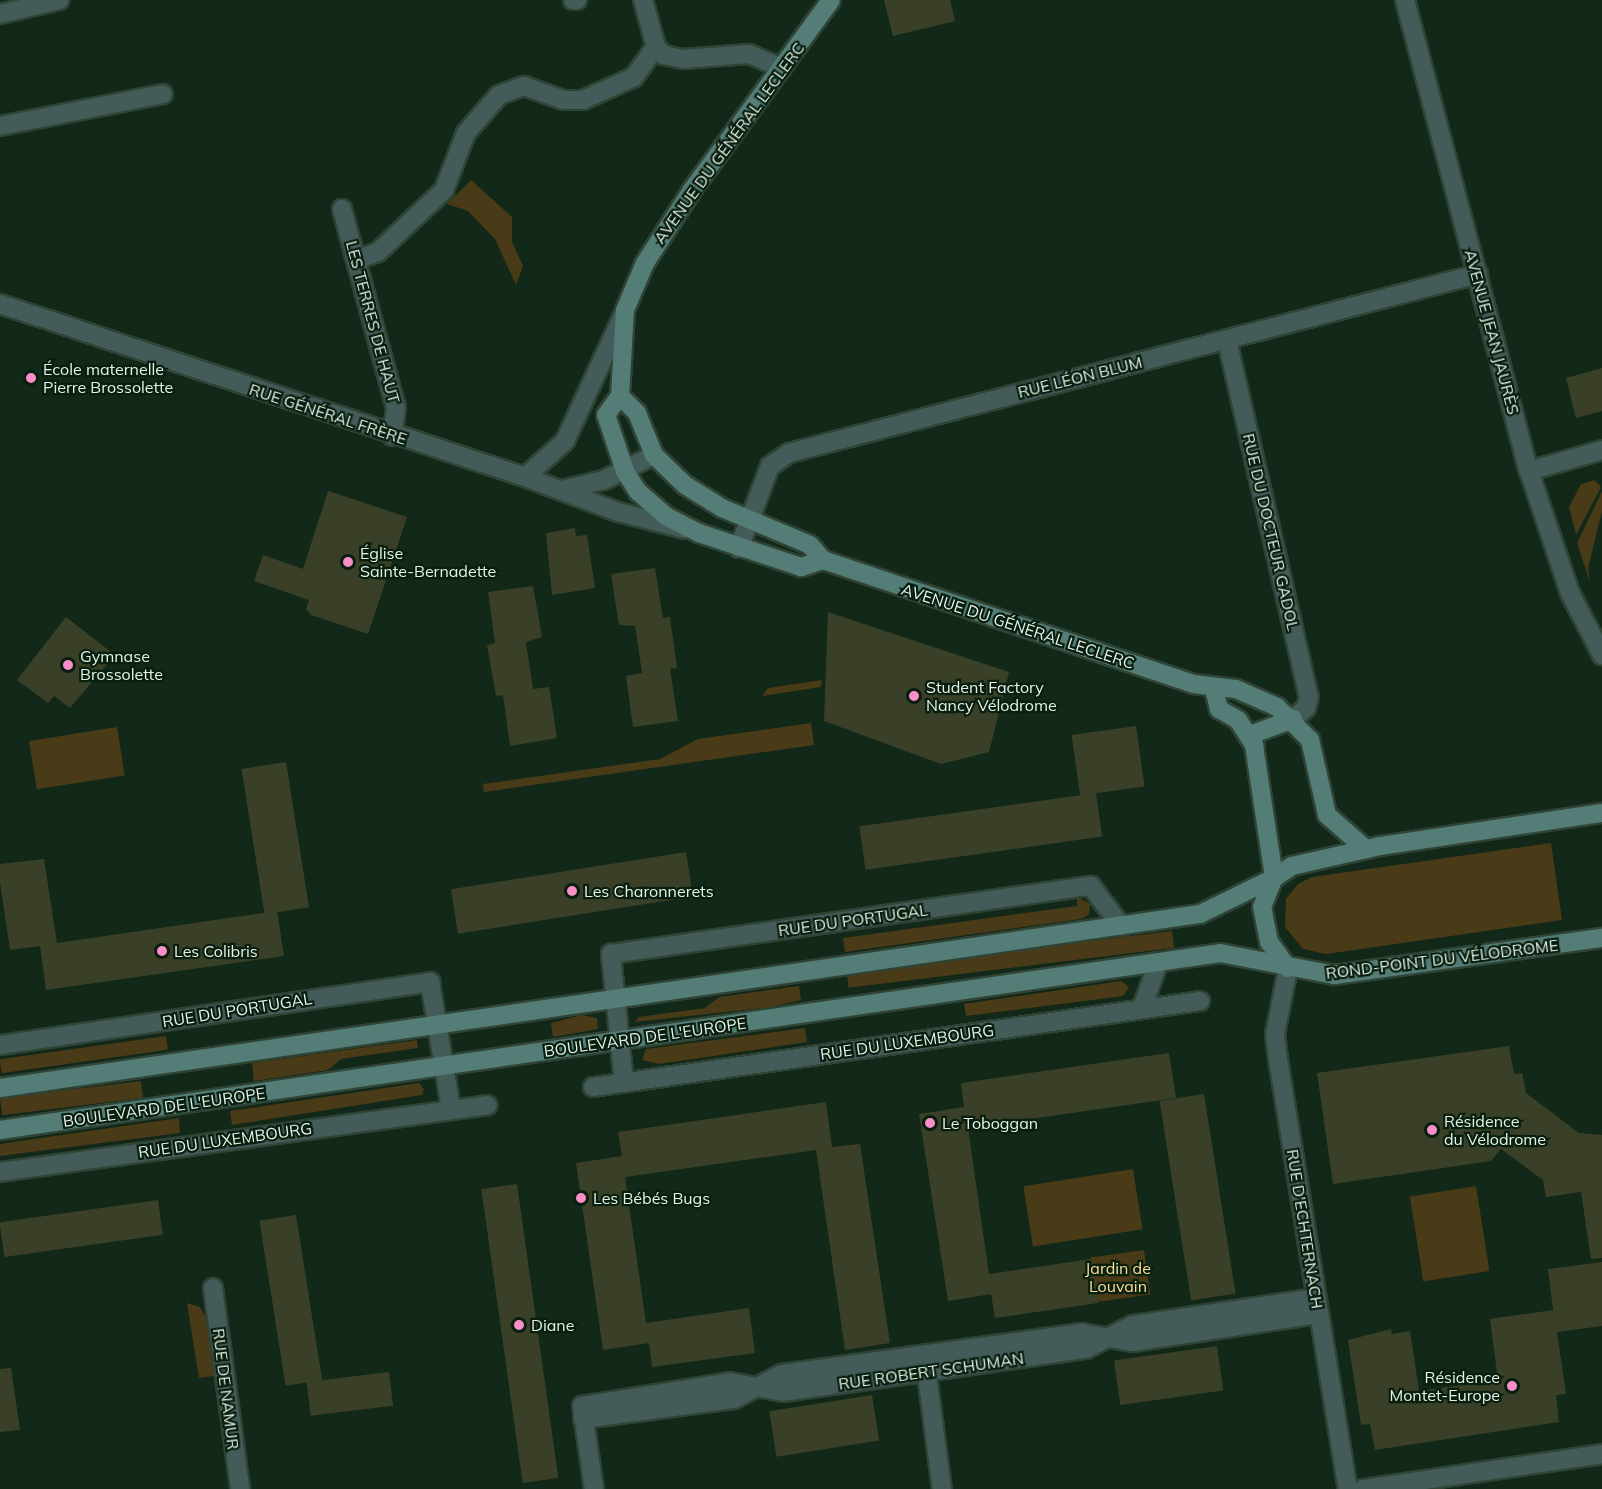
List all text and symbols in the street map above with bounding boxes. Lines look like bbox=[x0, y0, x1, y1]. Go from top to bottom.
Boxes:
street label: AVENUE DU GÉNÉRAL LECLERC bbox=[650, 39, 808, 247]
street label: LES TERRES DE HAUT bbox=[342, 239, 404, 405]
street label: AVENUE JEAN JAURÈS bbox=[1461, 247, 1523, 417]
street label: RUE LÉON BLUM bbox=[1016, 352, 1144, 402]
place label: École maternelle Pierre Brossolette bbox=[43, 359, 173, 397]
marker: École maternelle Pierre Brossolette bbox=[24, 371, 38, 385]
street label: RUE GÉNÉRAL FRÈRE bbox=[247, 379, 409, 449]
street label: RUE DU DOCTEUR GADOL bbox=[1239, 432, 1303, 632]
place label: Église Sainte-Bernadette bbox=[360, 543, 496, 581]
marker: Église Sainte-Bernadette bbox=[341, 555, 355, 569]
street label: AVENUE DU GÉNÉRAL LECLERC bbox=[899, 579, 1137, 673]
place label: Gymnase Brossolette bbox=[80, 646, 163, 684]
marker: Gymnase Brossolette bbox=[61, 658, 75, 672]
place label: Student Factory Nancy Vélodrome bbox=[926, 677, 1057, 715]
marker: Student Factory Nancy Vélodrome bbox=[907, 689, 921, 703]
place label: Les Charonnerets bbox=[584, 881, 714, 901]
marker: Les Charonnerets bbox=[565, 884, 579, 898]
street label: RUE DU PORTUGAL bbox=[777, 900, 929, 940]
street label: ROND-POINT DU VÉLODROME bbox=[1325, 935, 1559, 983]
place label: Les Colibris bbox=[174, 941, 258, 961]
marker: Les Colibris bbox=[155, 944, 169, 958]
street label: RUE DU PORTUGAL bbox=[161, 989, 313, 1031]
street label: BOULEVARD DE L'EUROPE bbox=[543, 1013, 747, 1061]
street label: RUE DU LUXEMBOURG bbox=[819, 1020, 995, 1064]
street label: BOULEVARD DE L'EUROPE bbox=[62, 1083, 266, 1131]
place label: Résidence du Vélodrome bbox=[1444, 1111, 1546, 1149]
place label: Le Toboggan bbox=[942, 1113, 1038, 1133]
marker: Le Toboggan bbox=[923, 1116, 937, 1130]
street label: RUE DU LUXEMBOURG bbox=[137, 1118, 313, 1162]
marker: Résidence du Vélodrome bbox=[1425, 1123, 1439, 1137]
street label: RUE D'ECHTERNACH bbox=[1283, 1148, 1327, 1310]
place label: Les Bébés Bugs bbox=[593, 1188, 710, 1208]
marker: Les Bébés Bugs bbox=[574, 1191, 588, 1205]
park label: Jardin de Louvain bbox=[1085, 1258, 1151, 1296]
place label: Diane bbox=[531, 1315, 574, 1335]
marker: Diane bbox=[512, 1318, 526, 1332]
street label: RUE DE NAMUR bbox=[209, 1327, 243, 1451]
street label: RUE ROBERT SCHUMAN bbox=[837, 1348, 1025, 1394]
place label: Résidence Montet-Europe bbox=[1389, 1367, 1500, 1405]
marker: Résidence Montet-Europe bbox=[1505, 1379, 1519, 1393]

